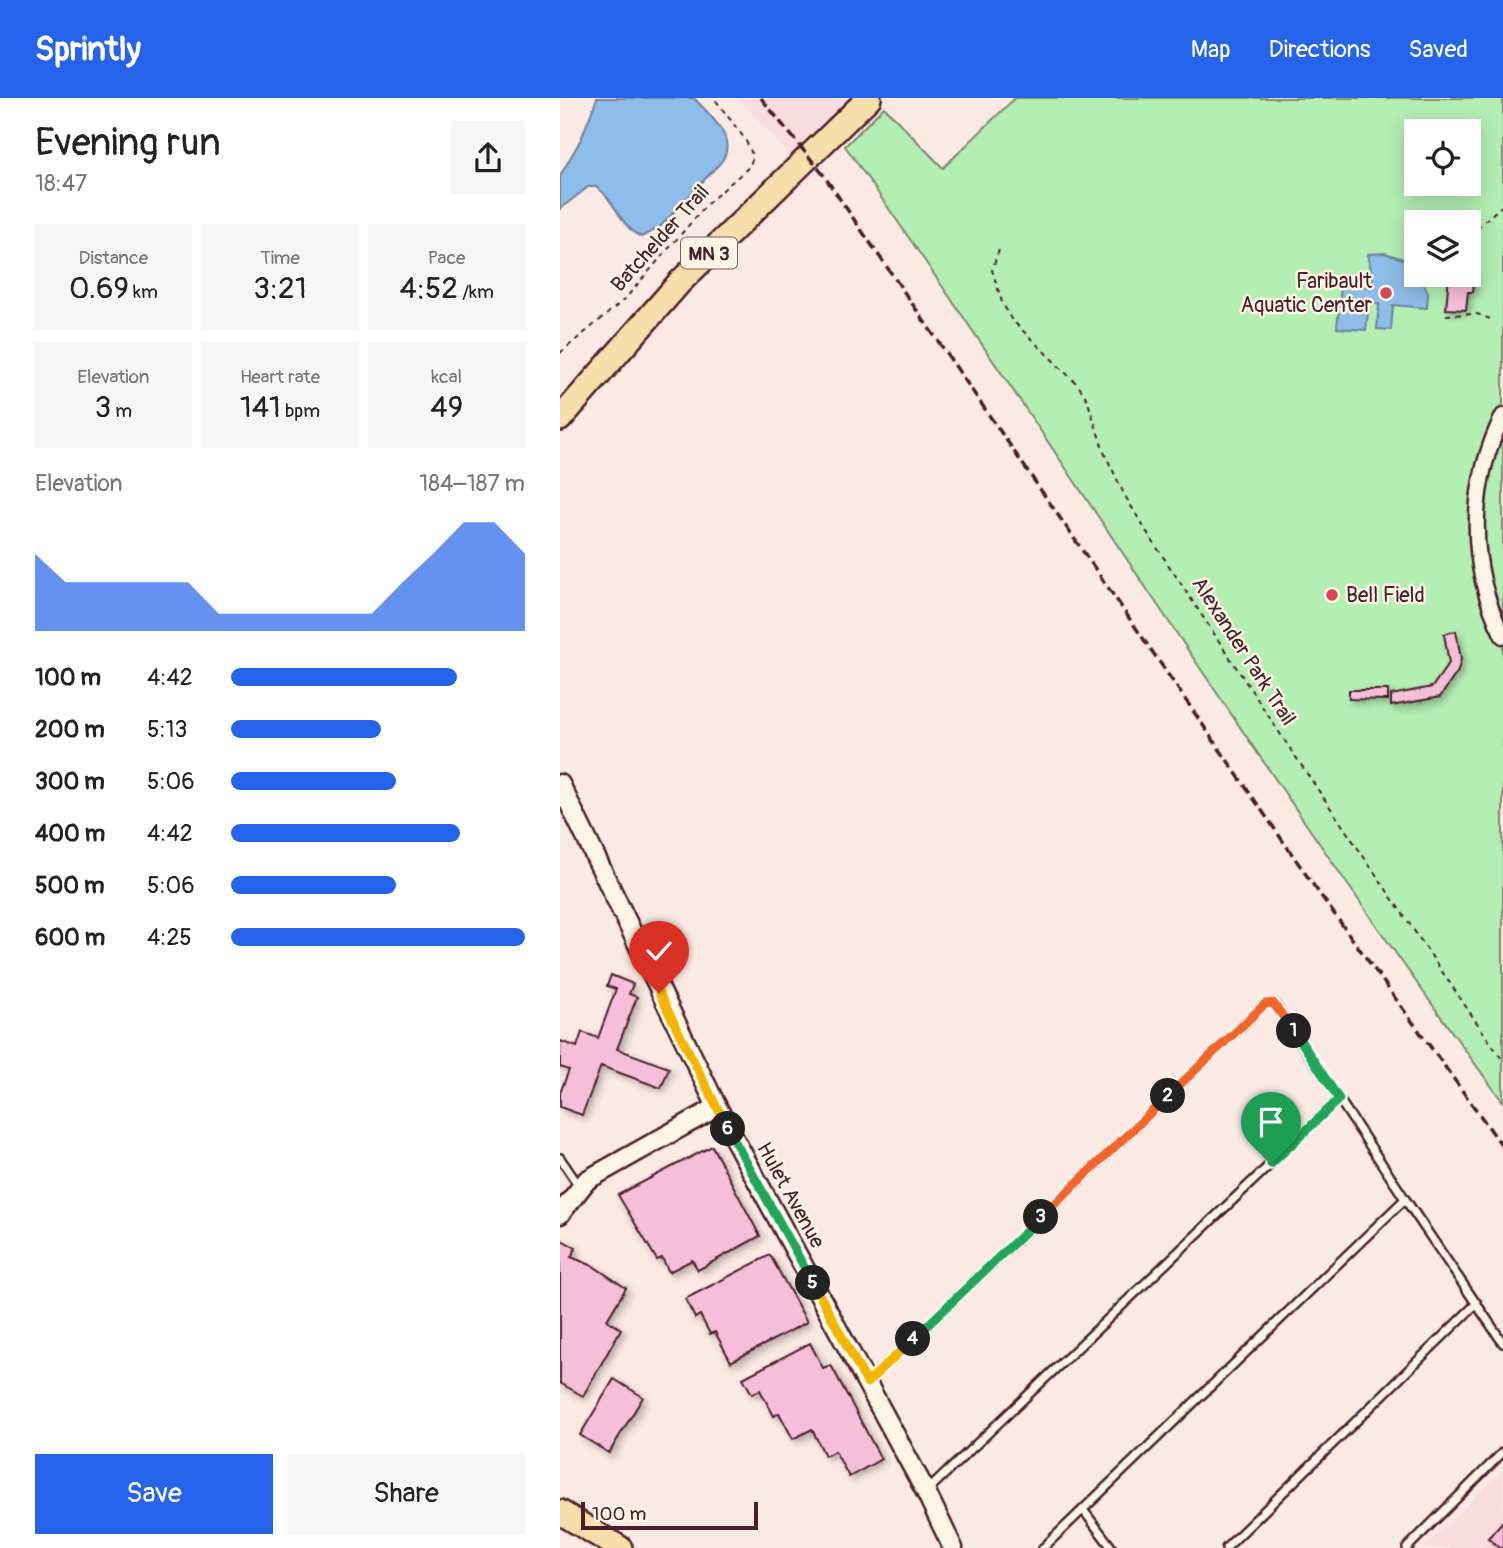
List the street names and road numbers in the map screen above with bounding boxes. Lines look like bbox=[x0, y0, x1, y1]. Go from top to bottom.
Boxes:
street label: Batchelder Trail bbox=[605, 179, 716, 298]
road number: MN 3 bbox=[681, 238, 737, 268]
street label: Alexander Park Trail bbox=[1185, 572, 1302, 731]
street label: Hulet Avenue bbox=[750, 1138, 831, 1253]

